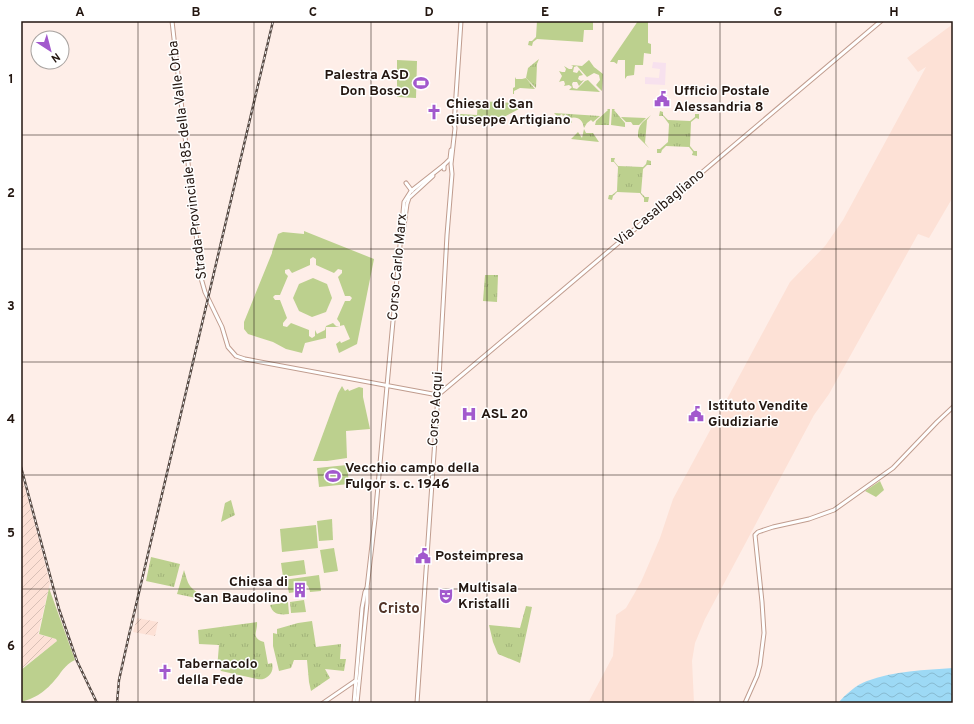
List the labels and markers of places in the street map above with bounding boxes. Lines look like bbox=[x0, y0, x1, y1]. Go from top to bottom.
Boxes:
place label: Palestra ASD Don Bosco bbox=[325, 67, 409, 100]
sports icon: Palestra ASD Don Bosco bbox=[412, 74, 430, 92]
place label: Ufficio Postale Alessandria 8 bbox=[674, 83, 770, 116]
public building icon: Ufficio Postale Alessandria 8 bbox=[653, 90, 671, 108]
place label: Chiesa di San Giuseppe Artigiano bbox=[446, 96, 571, 129]
church icon: Chiesa di San Giuseppe Artigiano bbox=[425, 103, 443, 121]
place label: Istituto Vendite Giudiziarie bbox=[708, 398, 808, 431]
hospital icon: ASL 20 bbox=[460, 405, 478, 423]
public building icon: Istituto Vendite Giudiziarie bbox=[687, 405, 705, 423]
place label: ASL 20 bbox=[481, 406, 528, 423]
place label: Vecchio campo della Fulgor s. c. 1946 bbox=[345, 460, 479, 493]
sports icon: Vecchio campo della Fulgor s. c. 1946 bbox=[324, 467, 342, 485]
public building icon: Posteimpresa bbox=[414, 547, 432, 565]
place label: Posteimpresa bbox=[435, 548, 523, 565]
place label: Chiesa di San Baudolino bbox=[194, 574, 288, 607]
place label: Multisala Kristalli bbox=[458, 580, 517, 613]
building icon: Chiesa di San Baudolino bbox=[291, 581, 309, 599]
theatre icon: Multisala Kristalli bbox=[437, 587, 455, 605]
place label: Tabernacolo della Fede bbox=[177, 656, 258, 689]
church icon: Tabernacolo della Fede bbox=[156, 663, 174, 681]

